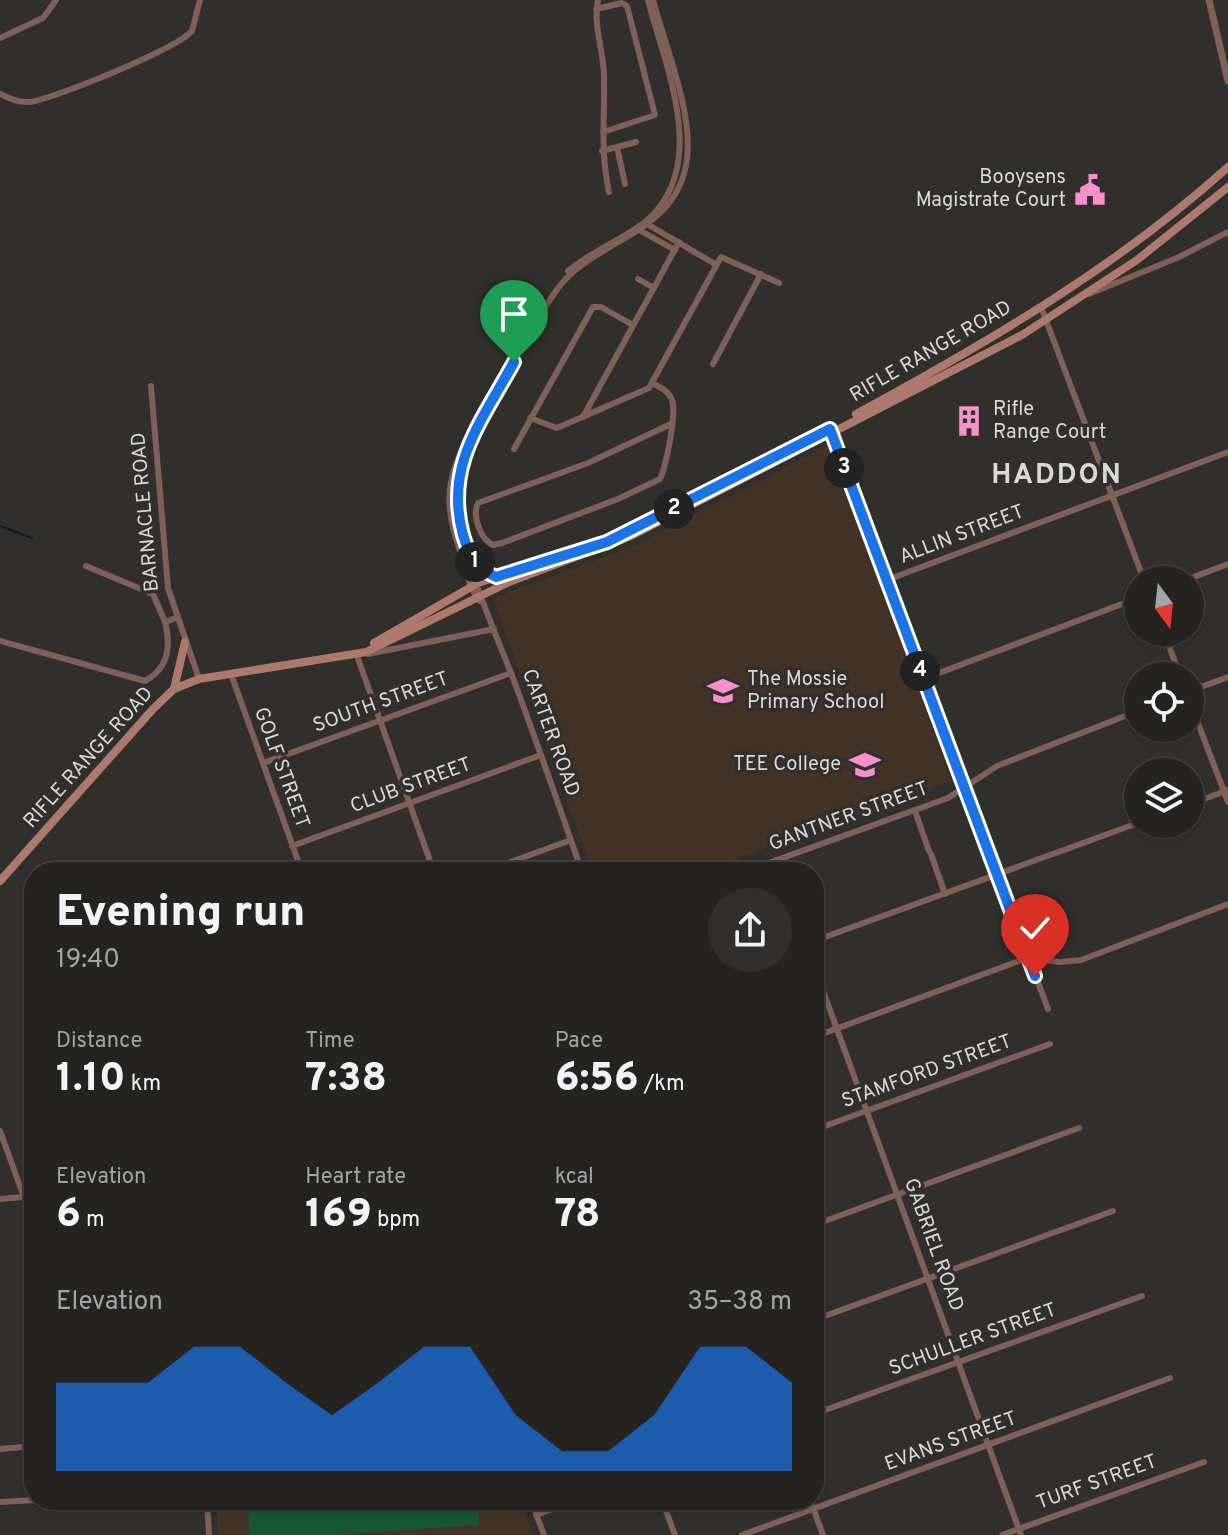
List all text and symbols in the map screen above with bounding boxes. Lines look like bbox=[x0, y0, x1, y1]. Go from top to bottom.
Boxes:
place label: Booysens Magistrate Court bbox=[916, 165, 1066, 214]
public building icon: Booysens Magistrate Court bbox=[1073, 173, 1107, 207]
pin bbox=[480, 280, 548, 362]
icon: arrive bbox=[492, 292, 536, 336]
street label: RIFLE RANGE ROAD bbox=[846, 295, 1016, 409]
place label: Rifle Range Court bbox=[993, 397, 1106, 446]
building icon: Rifle Range Court bbox=[952, 404, 986, 438]
street label: BARNACLE ROAD bbox=[126, 431, 166, 593]
pin: 3 bbox=[824, 448, 864, 488]
text: 3 bbox=[837, 454, 851, 481]
district label: HADDON bbox=[991, 458, 1123, 494]
pin: 2 bbox=[654, 489, 694, 529]
text: 2 bbox=[667, 495, 681, 522]
street label: ALLIN STREET bbox=[896, 499, 1028, 571]
pin: 1 bbox=[455, 542, 495, 582]
text: 1 bbox=[471, 548, 479, 575]
north arrow bbox=[1124, 566, 1204, 646]
map controls bbox=[1124, 566, 1204, 838]
pin: 4 bbox=[900, 651, 940, 691]
text: 4 bbox=[913, 657, 927, 684]
button: locate bbox=[1124, 662, 1204, 742]
street label: SOUTH STREET bbox=[310, 666, 452, 740]
street label: CARTER ROAD bbox=[515, 666, 585, 800]
place label: The Mossie Primary School bbox=[747, 667, 884, 716]
school or university icon: The Mossie Primary School bbox=[706, 674, 740, 708]
street label: RIFLE RANGE ROAD bbox=[18, 682, 160, 834]
street label: GOLF STREET bbox=[247, 704, 315, 832]
school or university icon: TEE College bbox=[848, 748, 882, 782]
street label: CLUB STREET bbox=[347, 752, 475, 820]
place label: TEE College bbox=[733, 752, 841, 778]
button: layers bbox=[1124, 758, 1204, 838]
street label: GANTNER STREET bbox=[766, 776, 932, 858]
text: Evening run bbox=[56, 886, 305, 942]
button: share bbox=[708, 888, 792, 972]
pin bbox=[1001, 894, 1069, 976]
icon: check bbox=[1013, 906, 1057, 950]
text: 19:40 bbox=[56, 944, 120, 977]
text: Distance bbox=[56, 1028, 142, 1055]
text: Time bbox=[305, 1028, 355, 1055]
text: Pace bbox=[555, 1028, 603, 1055]
street label: STAMFORD STREET bbox=[838, 1029, 1016, 1115]
text: 1.10 bbox=[56, 1055, 126, 1105]
text: 7:38 bbox=[305, 1055, 387, 1105]
text: 6:56 bbox=[555, 1055, 639, 1105]
text: km bbox=[126, 1071, 161, 1098]
text: /km bbox=[639, 1071, 685, 1098]
text: Elevation bbox=[56, 1164, 146, 1191]
text: Heart rate bbox=[305, 1164, 406, 1191]
text: kcal bbox=[555, 1164, 594, 1191]
street label: GABRIEL ROAD bbox=[897, 1175, 969, 1315]
text: 6 bbox=[56, 1191, 81, 1241]
text: 169 bbox=[305, 1191, 372, 1241]
text: 78 bbox=[555, 1191, 601, 1241]
text: m bbox=[81, 1207, 105, 1234]
text: bpm bbox=[372, 1207, 420, 1234]
text: Elevation bbox=[56, 1286, 163, 1319]
text: 35–38 m bbox=[687, 1286, 792, 1319]
street label: SCHULLER STREET bbox=[886, 1298, 1060, 1382]
street label: EVANS STREET bbox=[881, 1406, 1021, 1478]
street label: TURF STREET bbox=[1033, 1449, 1161, 1517]

